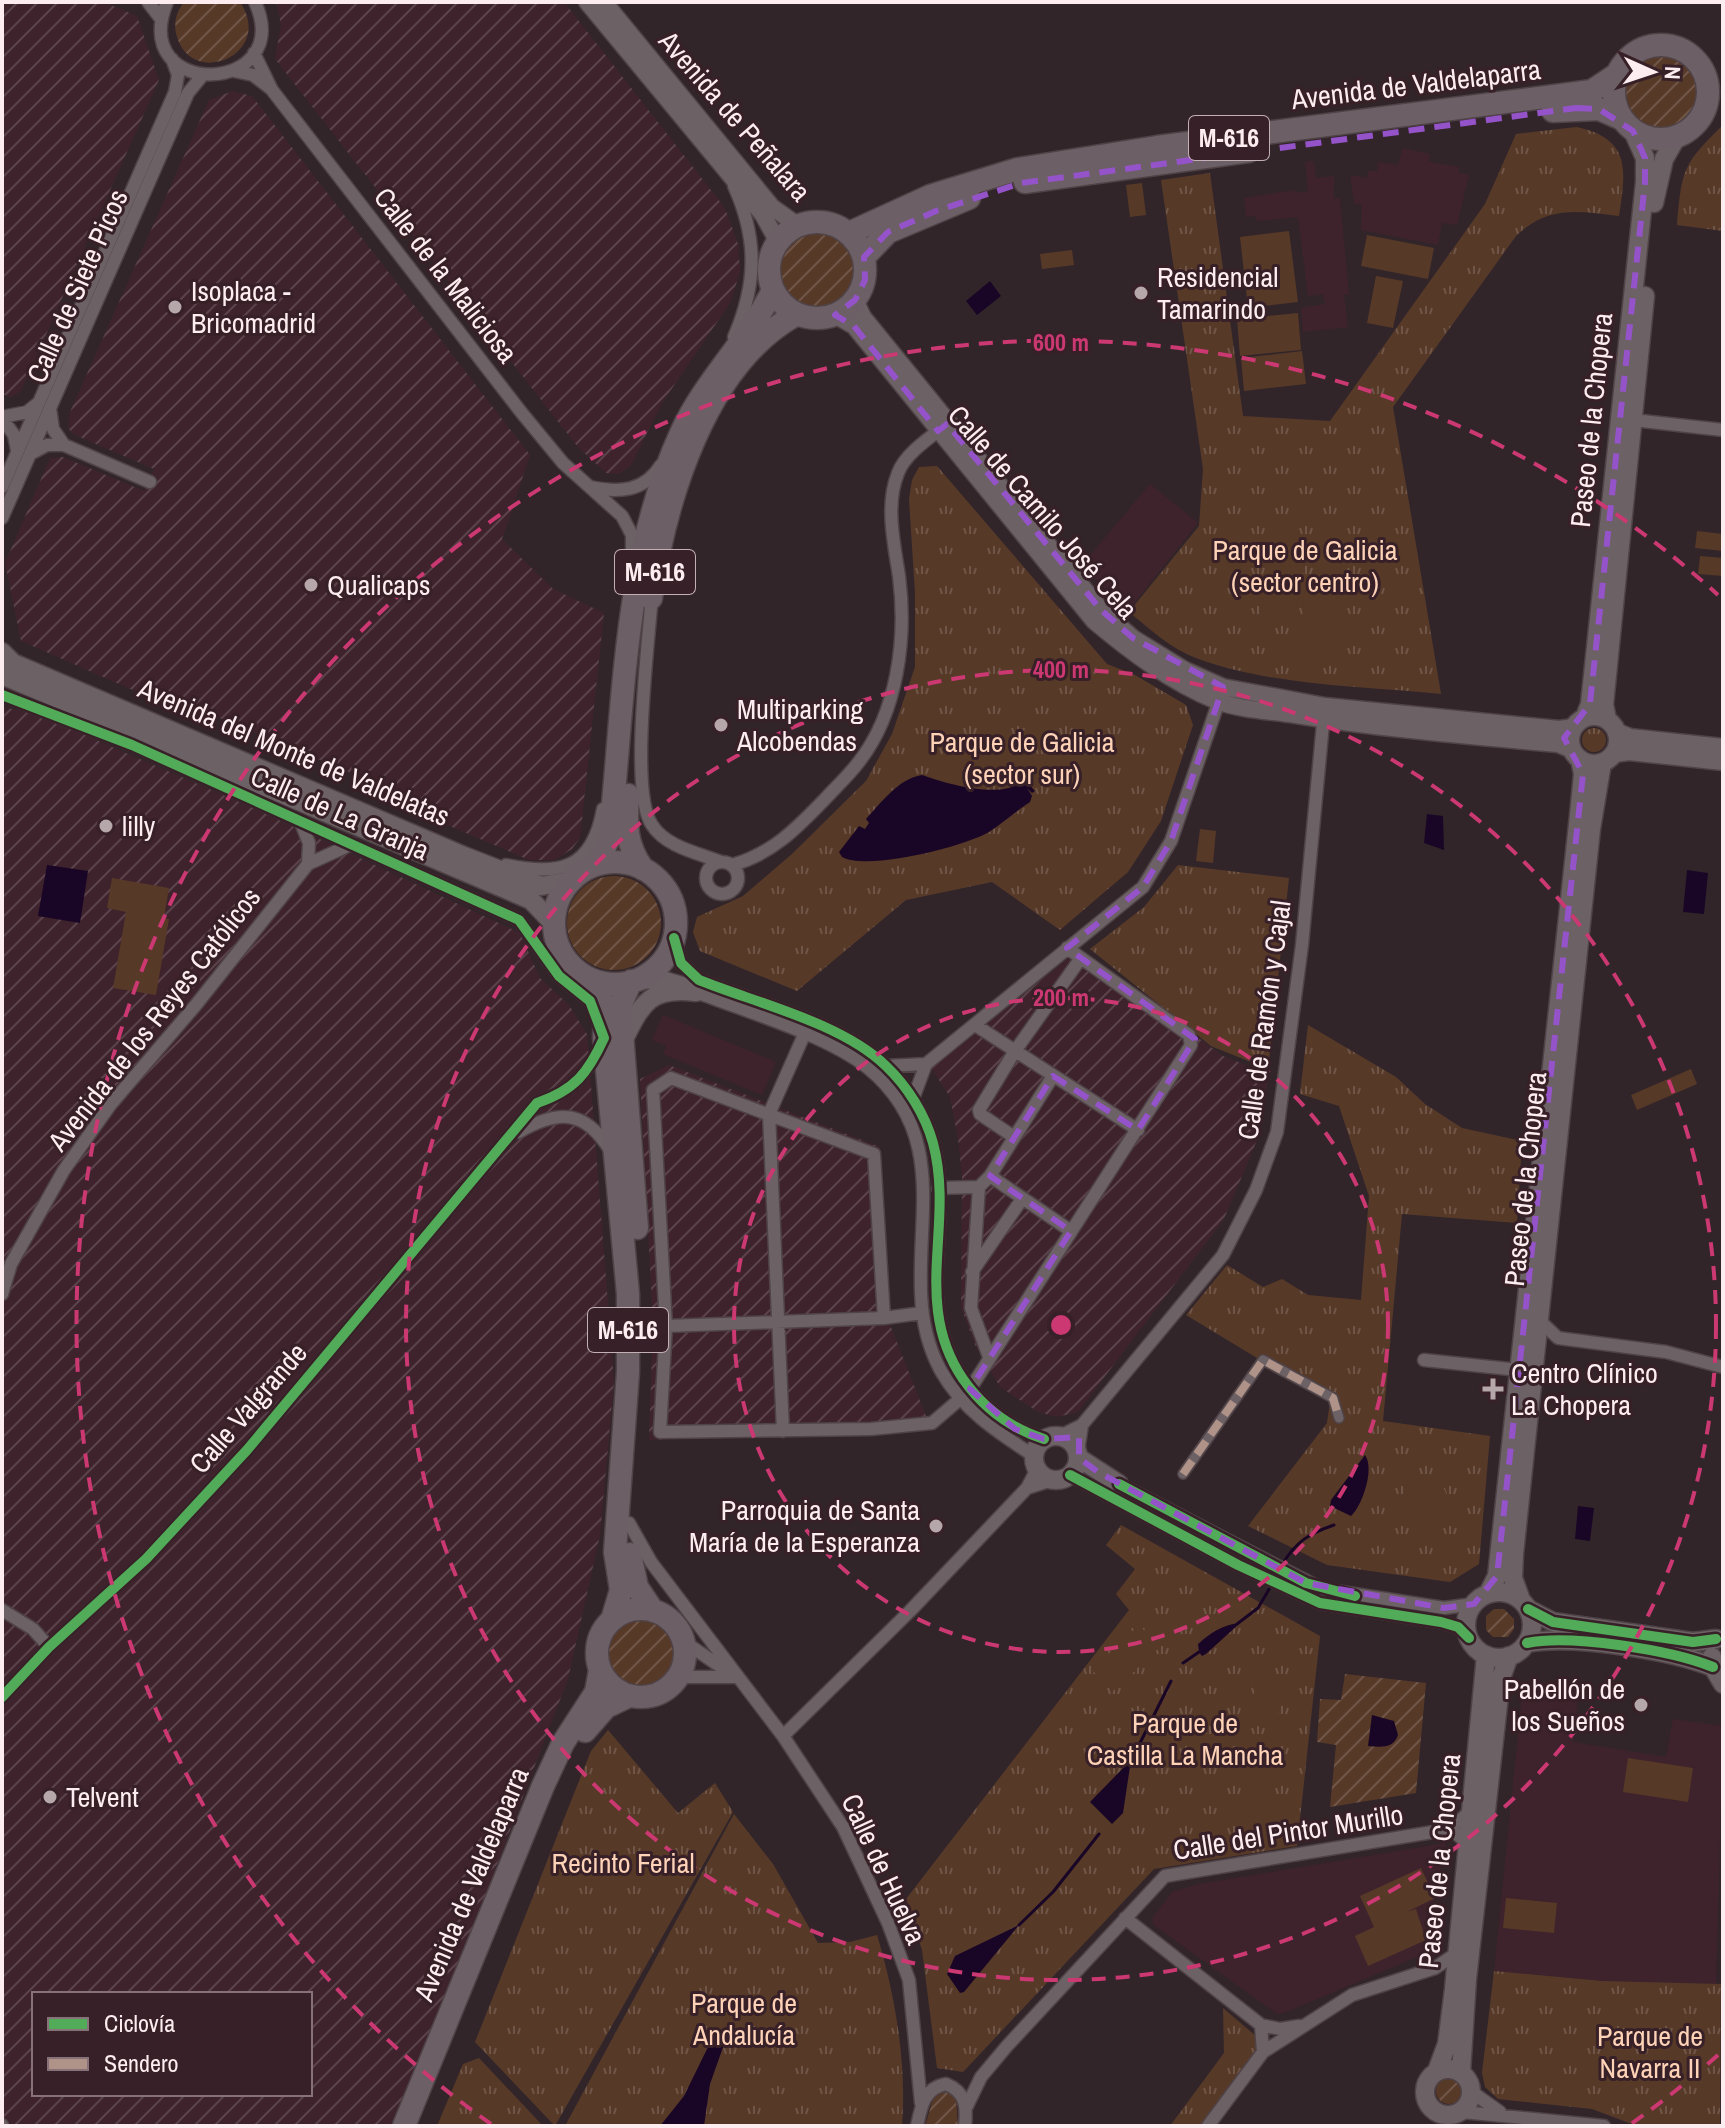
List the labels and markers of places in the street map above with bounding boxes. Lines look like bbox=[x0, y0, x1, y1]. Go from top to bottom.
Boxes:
place label: Residencial Tamarindo bbox=[1157, 258, 1278, 328]
place label: Isoplaca - Bricomadrid bbox=[191, 272, 316, 342]
marker: Residencial Tamarindo bbox=[1132, 284, 1150, 302]
marker: Isoplaca - Bricomadrid bbox=[166, 298, 184, 316]
place label: Qualicaps bbox=[327, 566, 430, 604]
marker: Qualicaps bbox=[302, 576, 320, 594]
place label: Multiparking Alcobendas bbox=[736, 690, 864, 760]
marker: Multiparking Alcobendas bbox=[712, 716, 730, 734]
place label: lilly bbox=[122, 807, 156, 845]
marker: lilly bbox=[97, 817, 115, 835]
centre of rings bbox=[1047, 1311, 1075, 1339]
place label: Centro Clínico La Chopera bbox=[1511, 1354, 1658, 1424]
marker: Centro Clínico La Chopera bbox=[1482, 1378, 1504, 1400]
place label: Parroquia de Santa María de la Esperanza bbox=[689, 1491, 920, 1561]
marker: Parroquia de Santa María de la Esperanza bbox=[927, 1517, 945, 1535]
place label: Pabellón de los Sueños bbox=[1504, 1670, 1625, 1740]
marker: Pabellón de los Sueños bbox=[1632, 1696, 1650, 1714]
place label: Telvent bbox=[66, 1778, 139, 1816]
marker: Telvent bbox=[41, 1788, 59, 1806]

